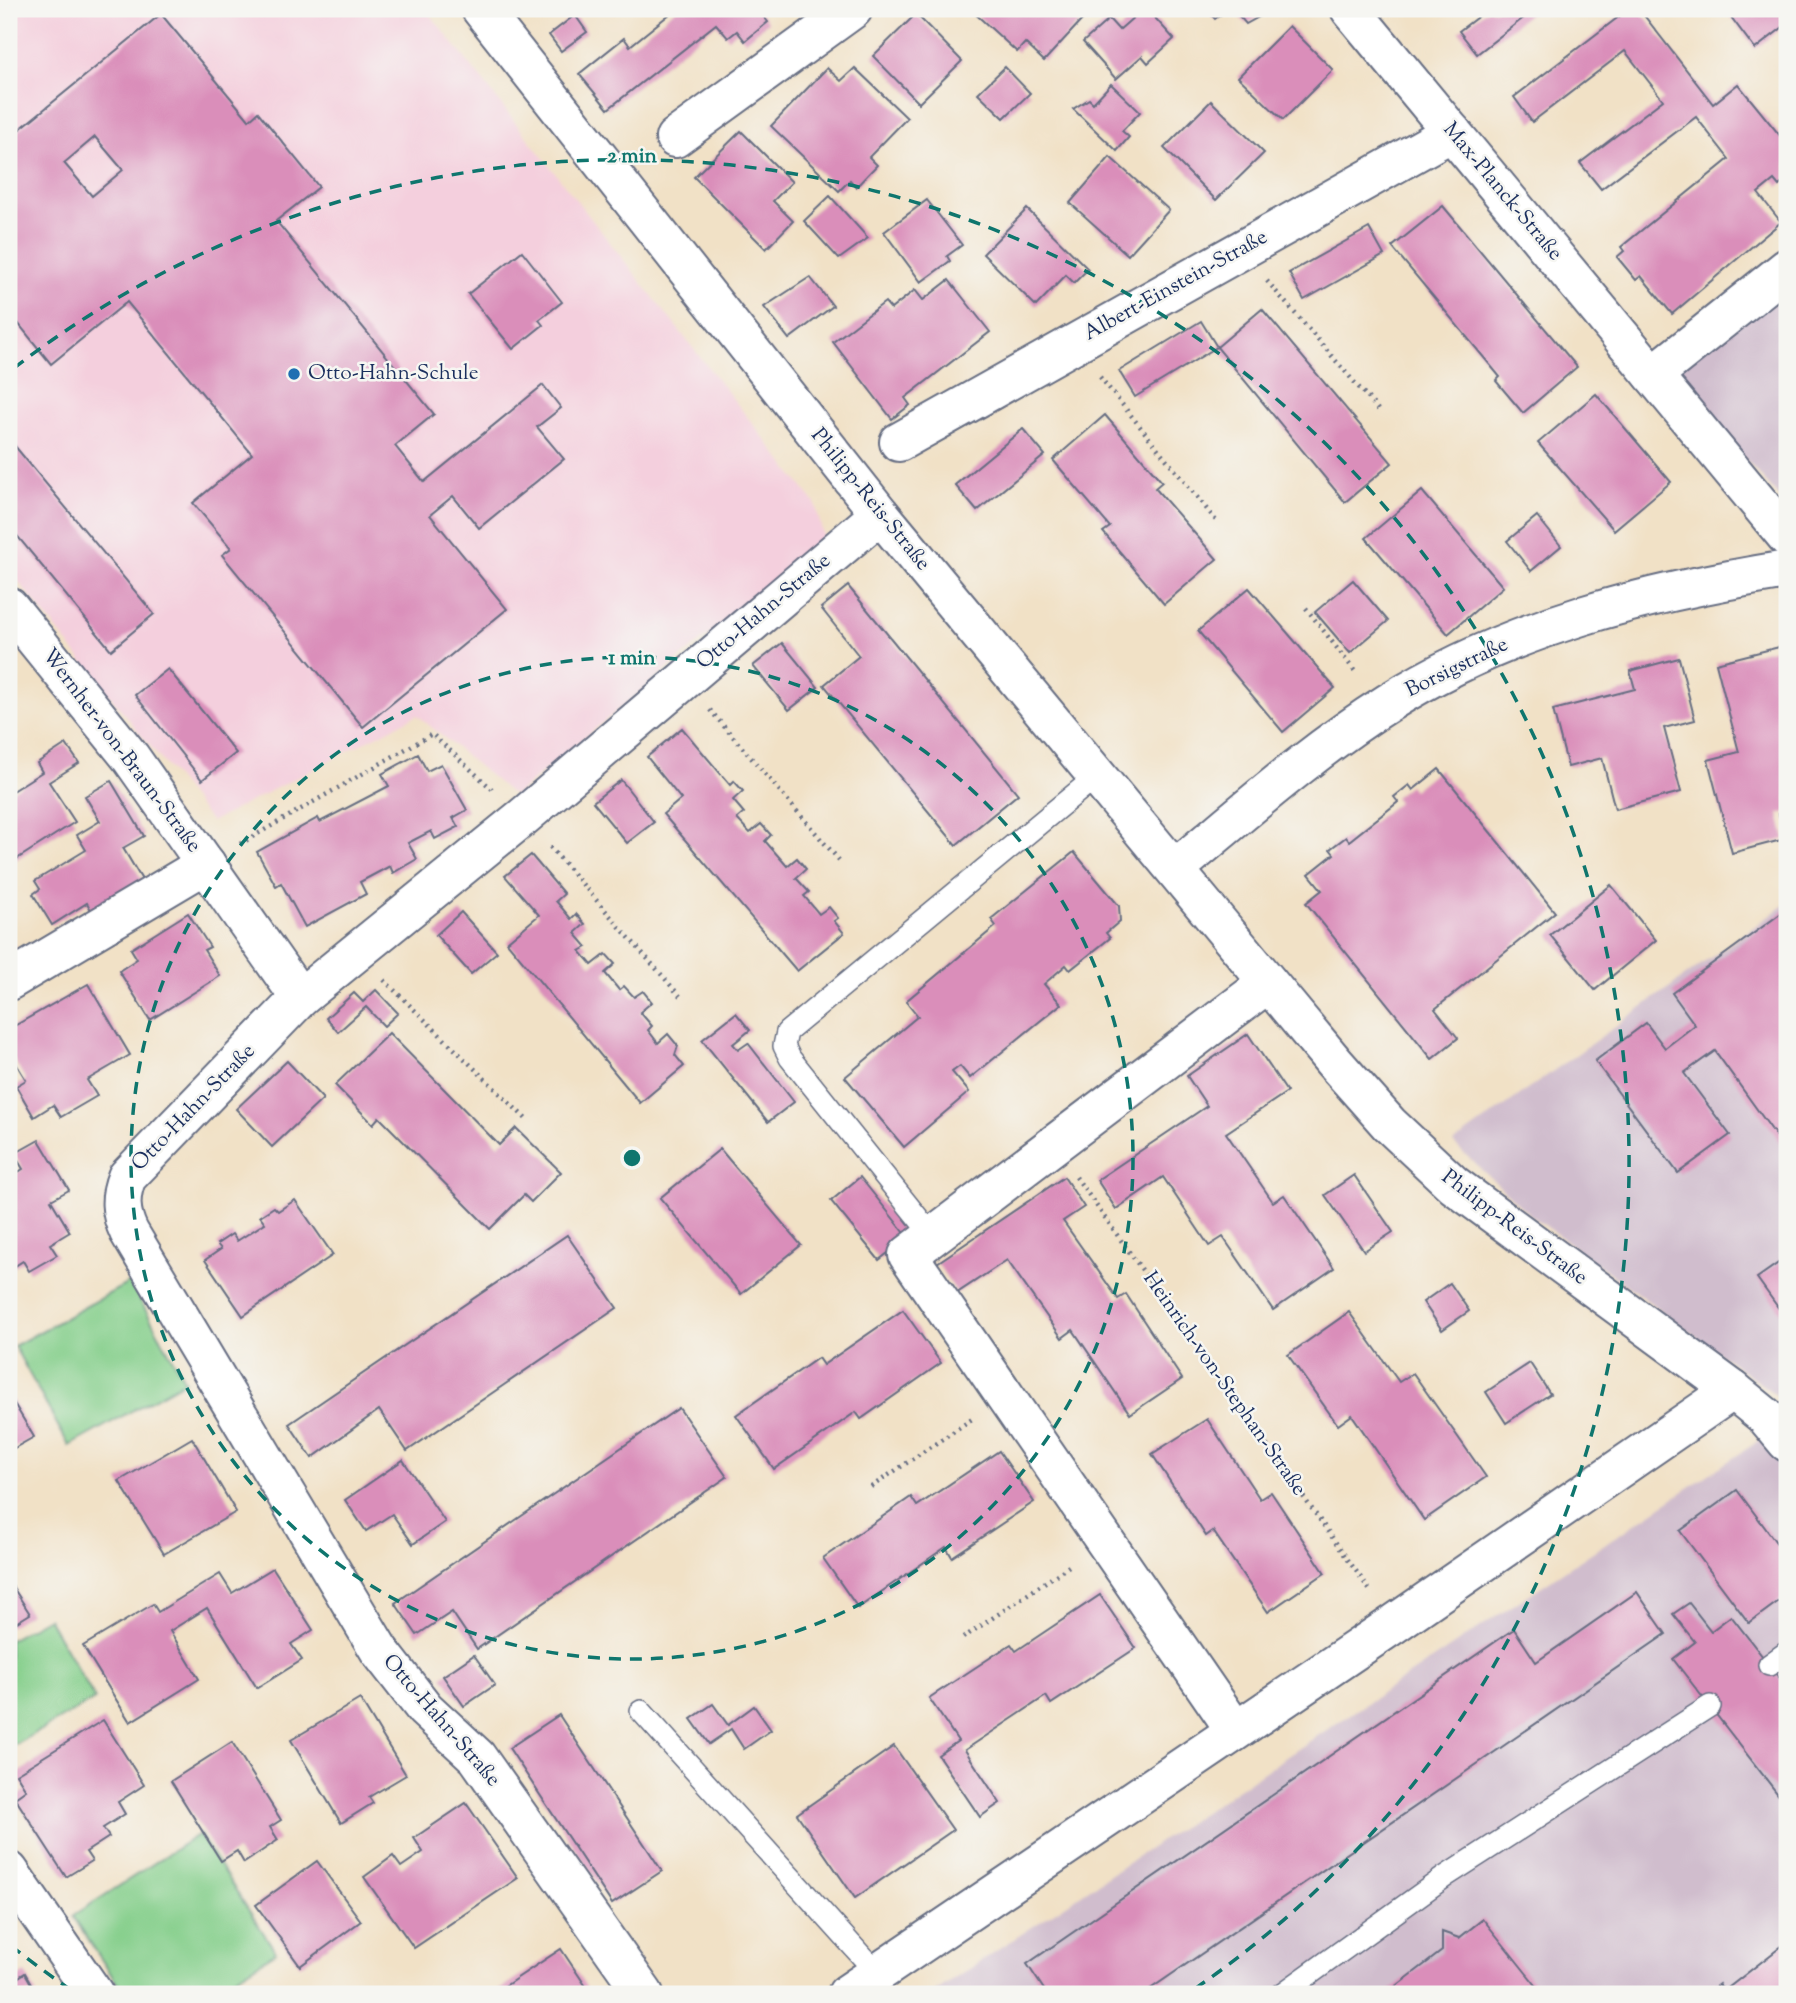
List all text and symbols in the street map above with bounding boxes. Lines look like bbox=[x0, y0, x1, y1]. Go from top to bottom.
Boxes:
street label: Max-Planck-Straße bbox=[1435, 116, 1569, 268]
text: 2 min bbox=[607, 142, 658, 172]
street label: Albert-Einstein-Straße bbox=[1079, 223, 1273, 349]
place label: Otto-Hahn-Schule bbox=[308, 359, 478, 389]
marker: Otto-Hahn-Schule bbox=[286, 366, 302, 382]
street label: Philipp-Reis-Straße bbox=[803, 422, 937, 578]
street label: Otto-Hahn-Straße bbox=[690, 547, 838, 677]
street label: Borsigstraße bbox=[1401, 630, 1513, 706]
street label: Wernher-von-Braun-Straße bbox=[34, 643, 208, 859]
text: 1 min bbox=[608, 644, 656, 674]
street label: Otto-Hahn-Straße bbox=[125, 1038, 263, 1178]
centre of rings bbox=[620, 1146, 644, 1170]
street label: Philipp-Reis-Straße bbox=[1435, 1163, 1593, 1293]
street label: Heinrich-von-Stephan-Straße bbox=[1135, 1266, 1313, 1502]
street label: Otto-Hahn-Straße bbox=[375, 1648, 507, 1794]

